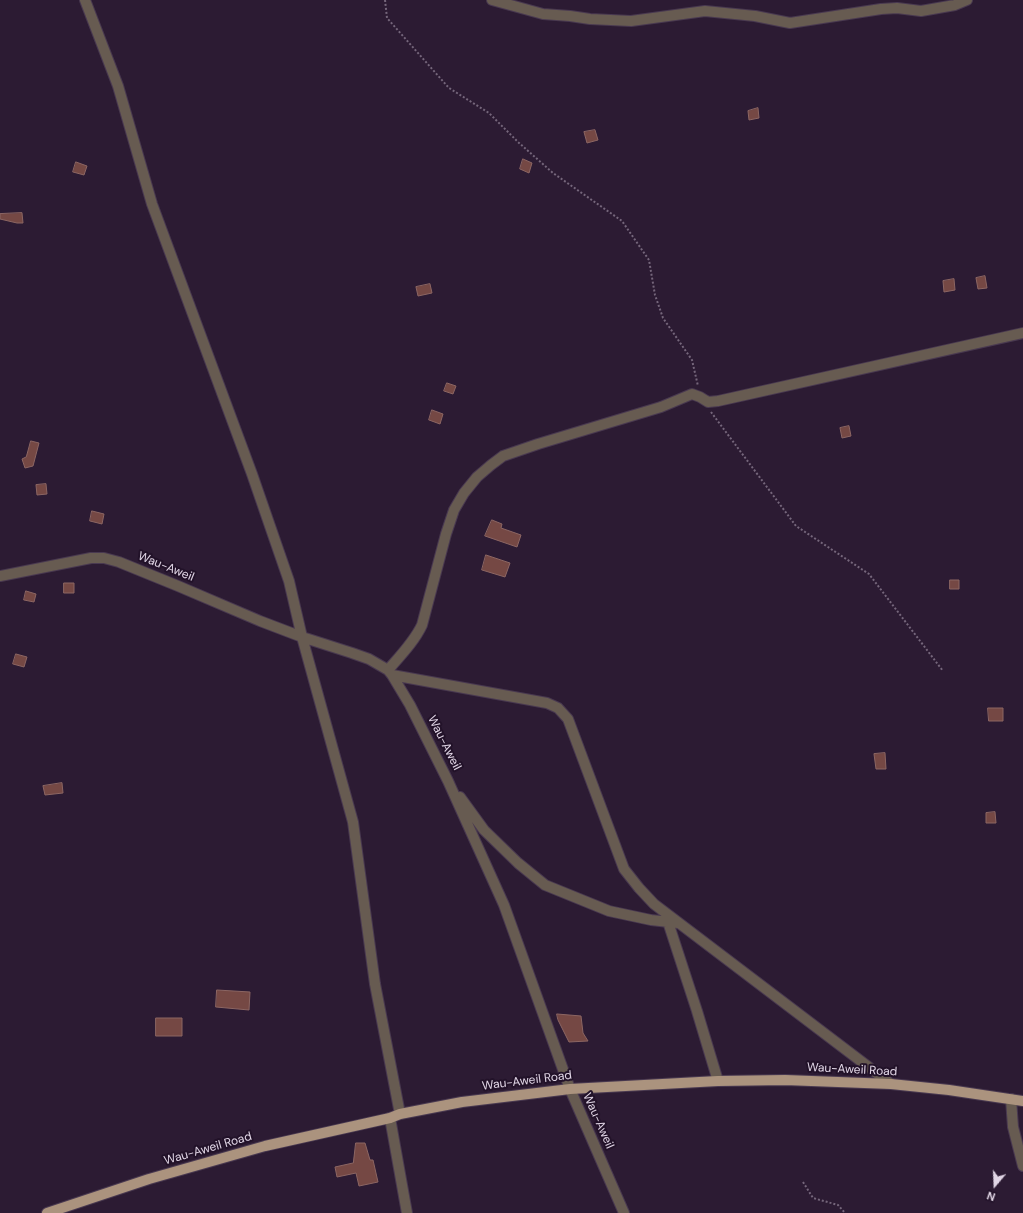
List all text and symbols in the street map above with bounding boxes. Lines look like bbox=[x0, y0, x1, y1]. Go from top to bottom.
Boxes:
street label: Wau-Aweil bbox=[136, 549, 196, 585]
street label: Wau-Aweil bbox=[424, 713, 464, 773]
street label: Wau-Aweil Road bbox=[806, 1060, 898, 1080]
street label: Wau-Aweil Road bbox=[481, 1068, 573, 1094]
street label: Wau-Aweil bbox=[579, 1091, 617, 1151]
street label: Wau-Aweil Road bbox=[163, 1130, 253, 1168]
north arrow bbox=[975, 1165, 1015, 1205]
text: N bbox=[985, 1188, 997, 1204]

